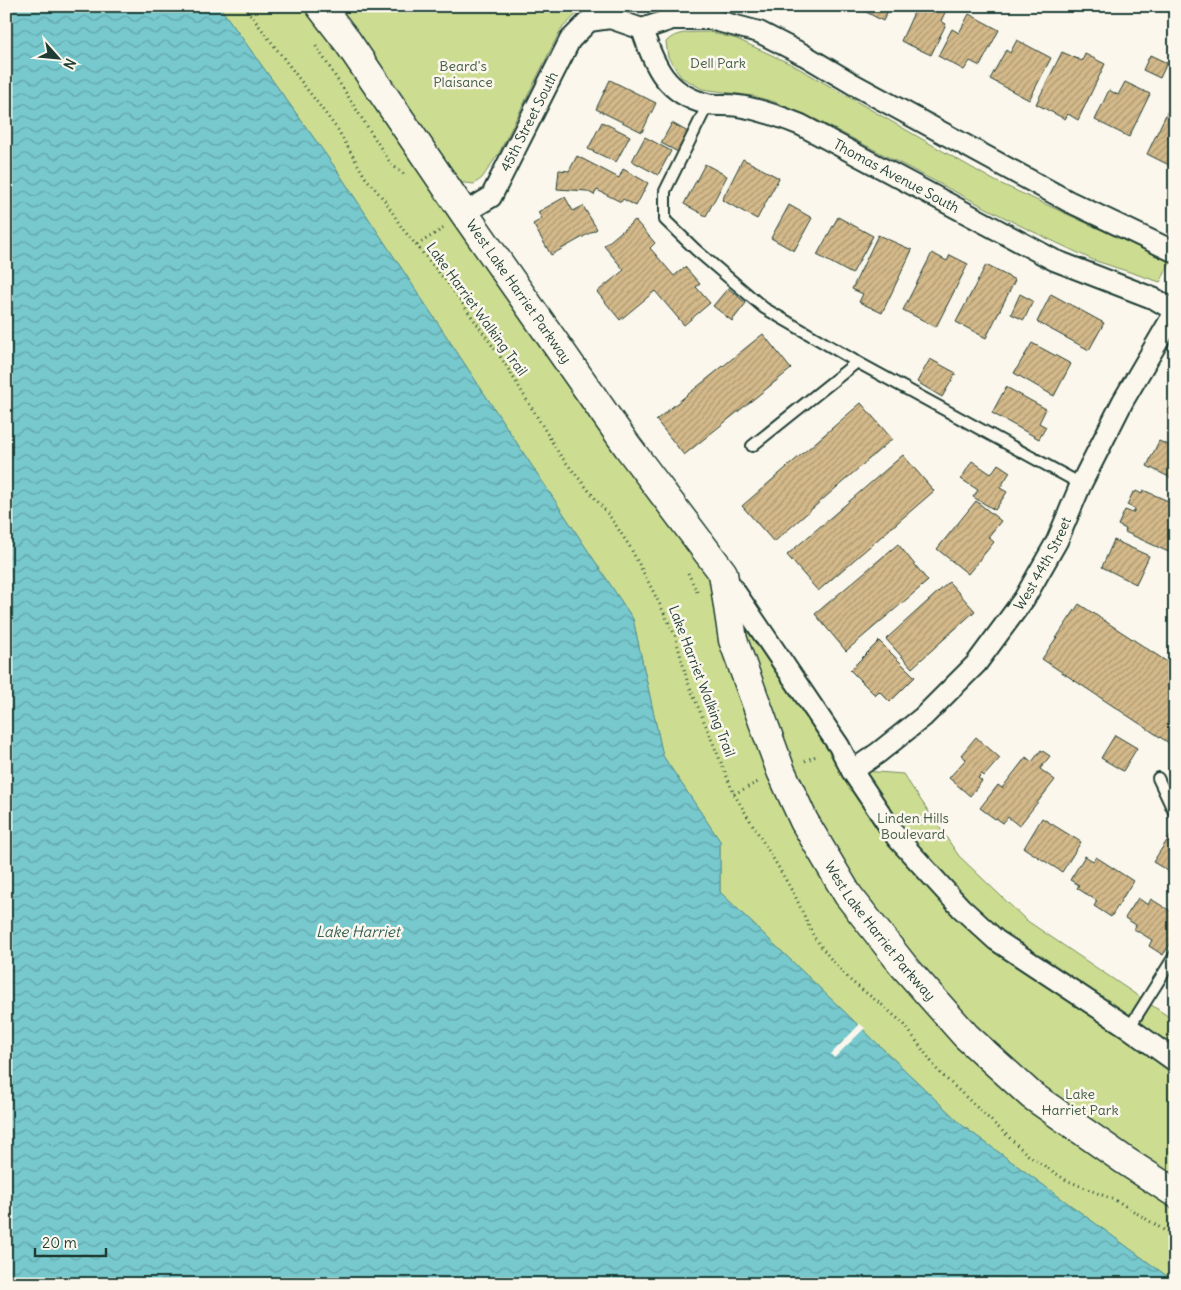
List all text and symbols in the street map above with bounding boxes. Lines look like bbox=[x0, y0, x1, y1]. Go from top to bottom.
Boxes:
north arrow bbox=[32, 32, 82, 82]
park label: Dell Park bbox=[690, 54, 746, 72]
text: N bbox=[59, 56, 80, 72]
park label: Beard's Plaisance bbox=[433, 57, 493, 91]
street label: 45th Street South bbox=[496, 68, 562, 174]
street label: Thomas Avenue South bbox=[830, 135, 962, 217]
street label: West Lake Harriet Parkway bbox=[462, 216, 576, 367]
street label: Lake Harriet Walking Trail bbox=[422, 239, 532, 379]
street label: West 44th Street bbox=[1010, 514, 1075, 614]
street label: Lake Harriet Walking Trail bbox=[665, 603, 739, 759]
park label: Linden Hills Boulevard bbox=[877, 809, 949, 843]
street label: West Lake Harriet Parkway bbox=[821, 858, 939, 1004]
water label: Lake Harriet bbox=[316, 922, 402, 941]
park label: Lake Harriet Park bbox=[1041, 1085, 1119, 1119]
scale bar bbox=[35, 1225, 106, 1257]
text: 20 m bbox=[42, 1233, 77, 1252]

